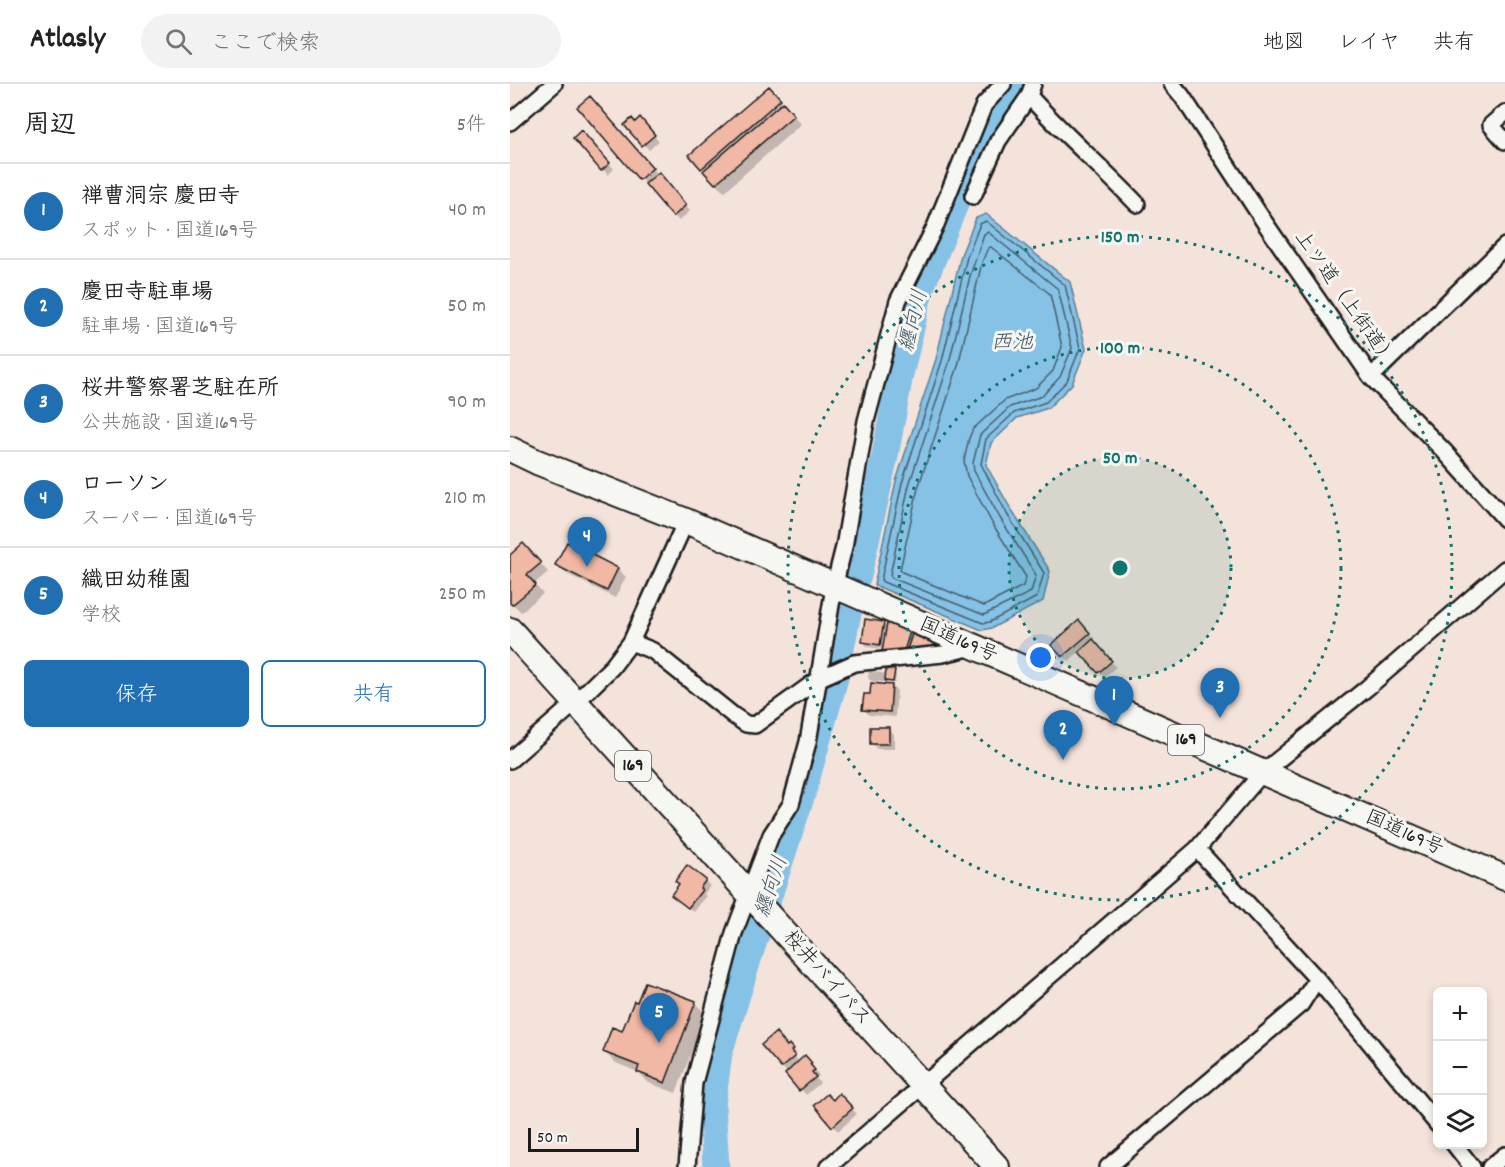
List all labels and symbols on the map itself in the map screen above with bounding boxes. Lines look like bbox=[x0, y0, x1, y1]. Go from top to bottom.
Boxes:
street label: 上ツ道（上街道） bbox=[1287, 225, 1401, 373]
text: 150 m bbox=[1101, 226, 1139, 251]
water label: 纒向川 bbox=[893, 287, 937, 355]
water label: 西池 bbox=[991, 329, 1034, 359]
text: 100 m bbox=[1100, 337, 1140, 362]
text: 50 m bbox=[1103, 447, 1137, 472]
pin: 4 bbox=[568, 518, 607, 567]
centre of rings bbox=[1110, 558, 1130, 578]
street label: 国道169号 bbox=[914, 611, 1002, 671]
your location bbox=[1026, 643, 1055, 672]
pin: 3 bbox=[1200, 668, 1240, 718]
pin: 1 bbox=[1094, 676, 1134, 726]
pin: 2 bbox=[1044, 710, 1082, 760]
road number: 169 bbox=[1168, 725, 1204, 755]
road number: 169 bbox=[615, 751, 651, 781]
street label: 国道169号 bbox=[1360, 804, 1448, 864]
water label: 纒向川 bbox=[749, 852, 797, 922]
street label: 桜井バイパス bbox=[776, 925, 876, 1033]
pin: 5 bbox=[640, 994, 678, 1043]
scale bar bbox=[528, 1125, 639, 1152]

